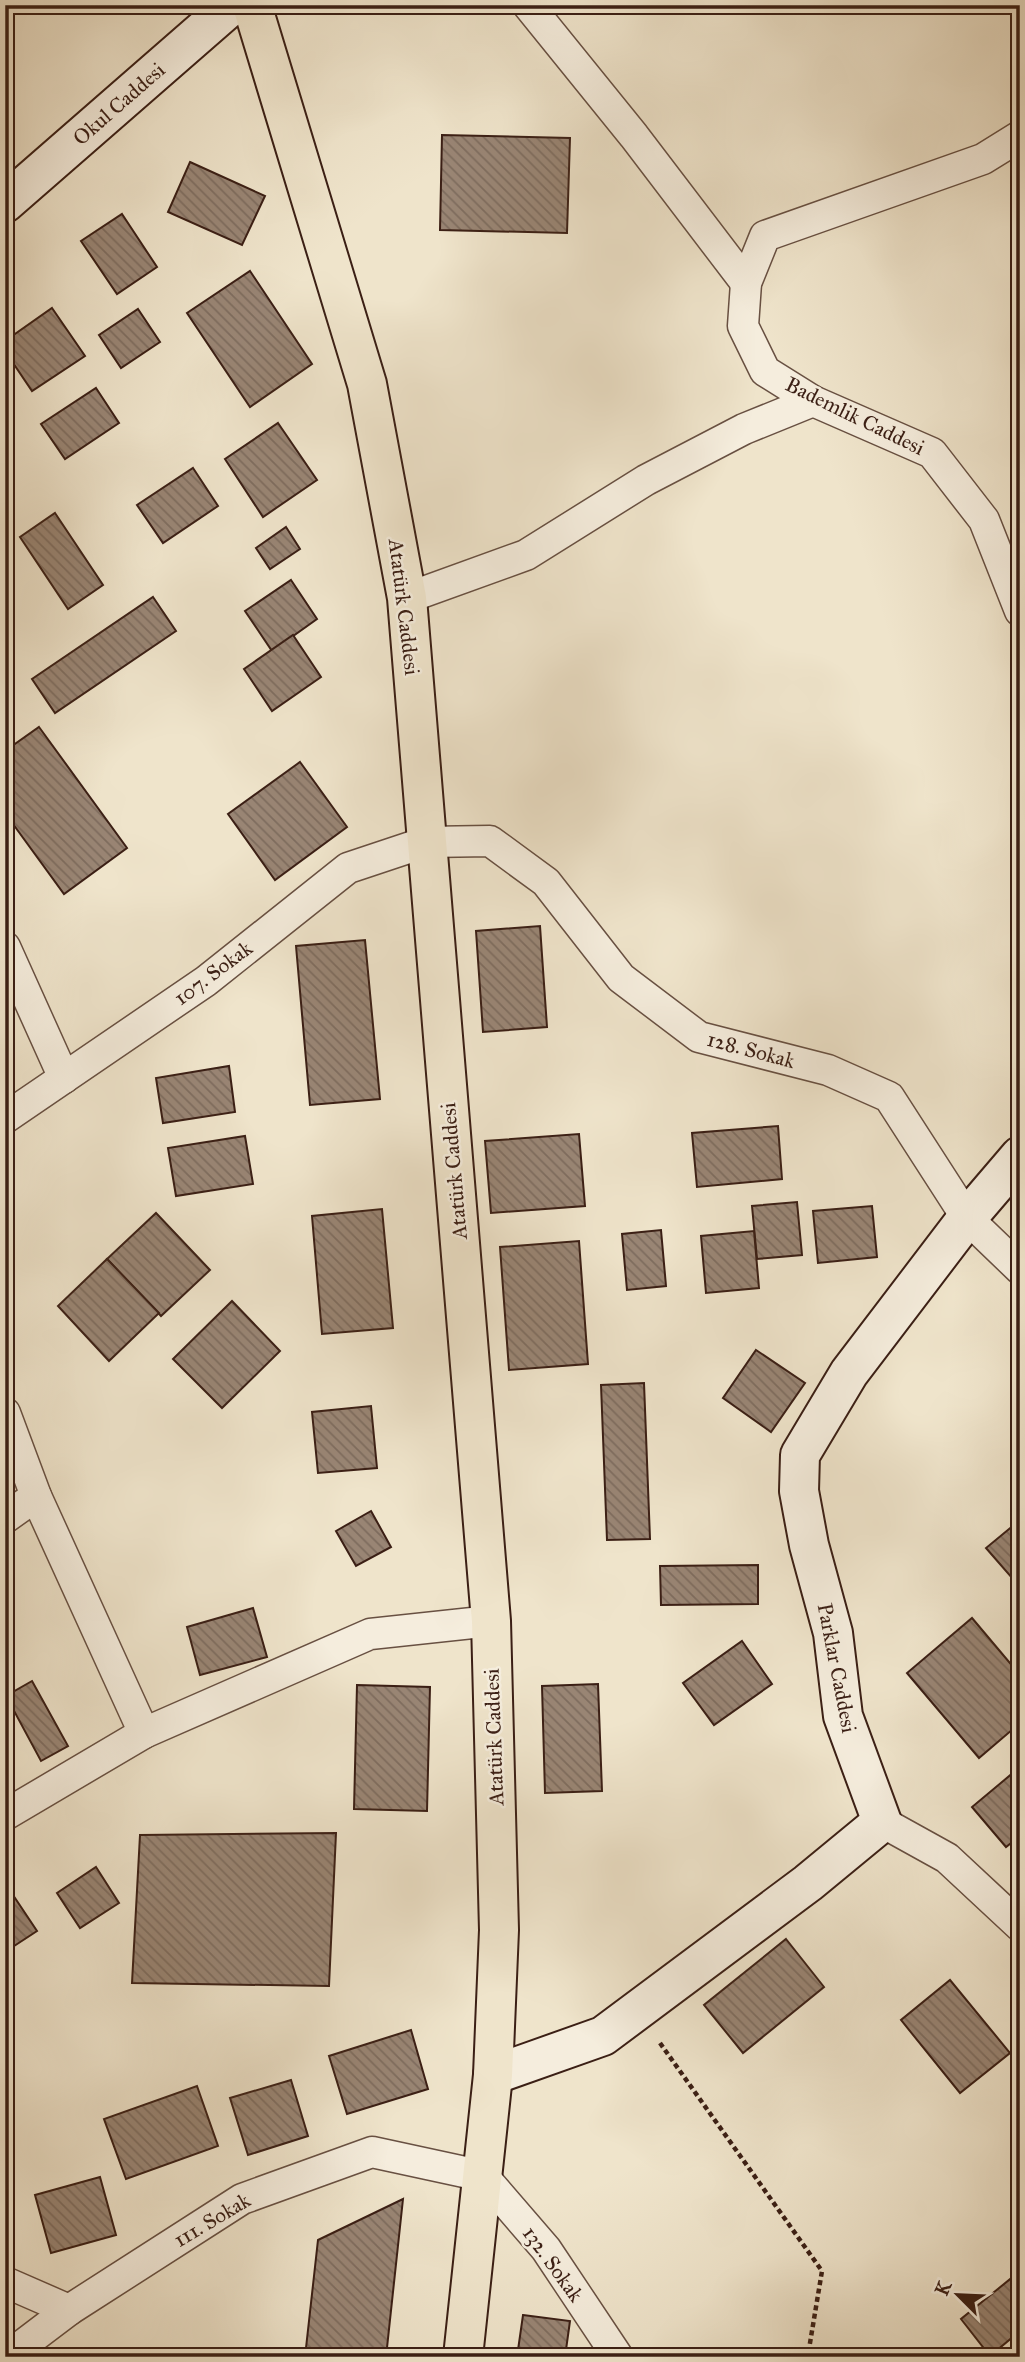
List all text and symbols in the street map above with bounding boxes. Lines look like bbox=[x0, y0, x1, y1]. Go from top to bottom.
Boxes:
street label: Okul Caddesi bbox=[68, 57, 171, 151]
street label: Bademlik Caddesi bbox=[781, 371, 929, 461]
street label: Atatürk Caddesi bbox=[383, 536, 425, 677]
street label: 107. Sokak bbox=[169, 935, 257, 1011]
street label: 128. Sokak bbox=[704, 1026, 798, 1074]
street label: Atatürk Caddesi bbox=[435, 1101, 473, 1242]
street label: Parklar Caddesi bbox=[812, 1601, 862, 1735]
street label: Atatürk Caddesi bbox=[479, 1668, 509, 1807]
street label: 111. Sokak bbox=[169, 2187, 255, 2253]
street label: 132. Sokak bbox=[517, 2221, 589, 2307]
north arrow bbox=[923, 2260, 993, 2330]
text: K bbox=[930, 2276, 957, 2299]

